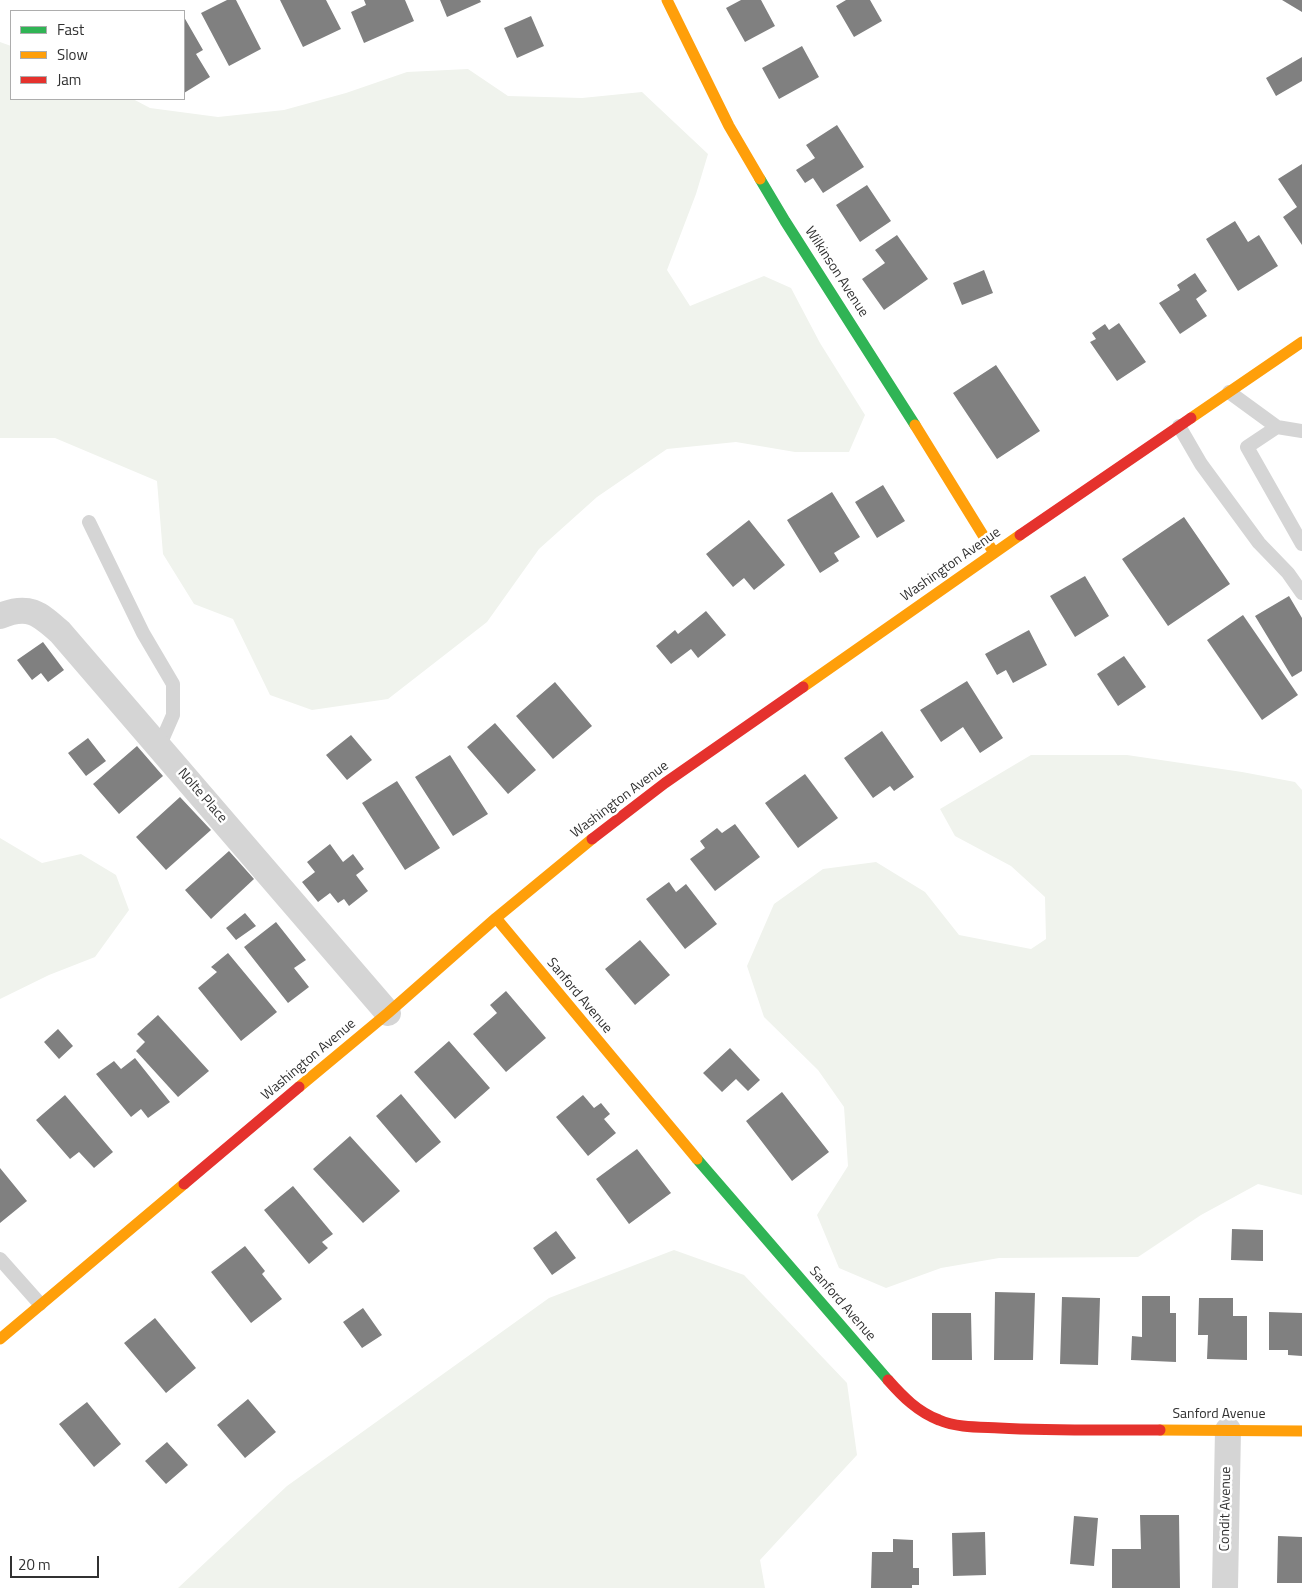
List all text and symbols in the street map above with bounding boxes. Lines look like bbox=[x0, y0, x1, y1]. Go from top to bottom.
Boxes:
legend bbox=[10, 10, 185, 100]
text: Fast bbox=[57, 18, 84, 41]
text: Slow bbox=[57, 43, 88, 66]
text: Jam bbox=[57, 68, 81, 91]
street label: Wilkinson Avenue bbox=[801, 224, 871, 320]
street label: Washington Avenue bbox=[898, 524, 1004, 606]
street label: Washington Avenue bbox=[568, 758, 672, 842]
street label: Nolte Place bbox=[174, 765, 230, 827]
street label: Sanford Avenue bbox=[543, 955, 615, 1037]
street label: Washington Avenue bbox=[259, 1016, 359, 1104]
street label: Sanford Avenue bbox=[805, 1263, 879, 1345]
street label: Sanford Avenue bbox=[1173, 1407, 1265, 1423]
street label: Condit Avenue bbox=[1217, 1467, 1235, 1551]
scale bar bbox=[12, 1546, 101, 1578]
text: 20 m bbox=[18, 1553, 51, 1576]

